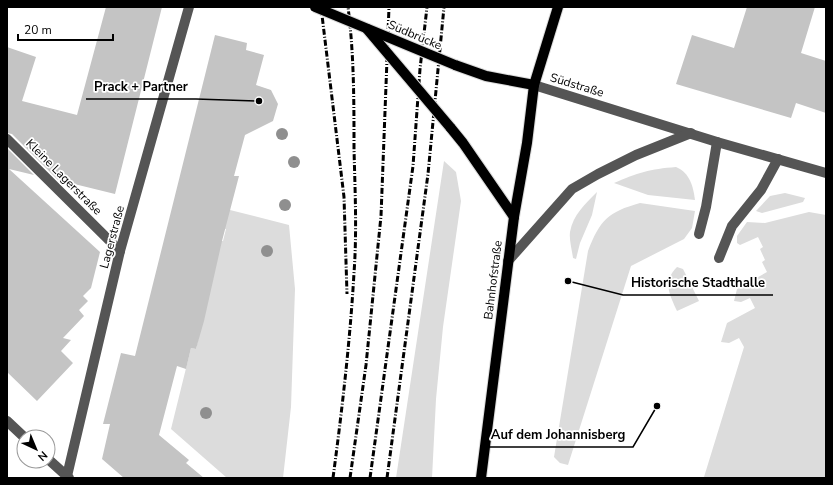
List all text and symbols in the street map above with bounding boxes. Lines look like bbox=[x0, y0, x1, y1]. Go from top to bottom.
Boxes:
scale bar bbox=[18, 16, 113, 42]
street label: Südbrücke bbox=[386, 17, 444, 53]
text: 20 m bbox=[24, 22, 52, 38]
street label: Südstraße bbox=[548, 69, 606, 101]
callout: Prack + Partner bbox=[86, 74, 196, 99]
text: Prack + Partner bbox=[94, 78, 189, 96]
street label: Kleine Lagerstraße bbox=[23, 136, 105, 218]
street label: Lagerstraße bbox=[96, 204, 128, 270]
street label: Bahnhofstraße bbox=[480, 239, 506, 321]
callout: Historische Stadthalle bbox=[623, 270, 773, 295]
text: Historische Stadthalle bbox=[631, 274, 765, 292]
callout: Auf dem Johannisberg bbox=[482, 422, 633, 447]
text: Auf dem Johannisberg bbox=[491, 426, 625, 444]
north arrow bbox=[16, 429, 56, 469]
text: N bbox=[34, 448, 51, 464]

